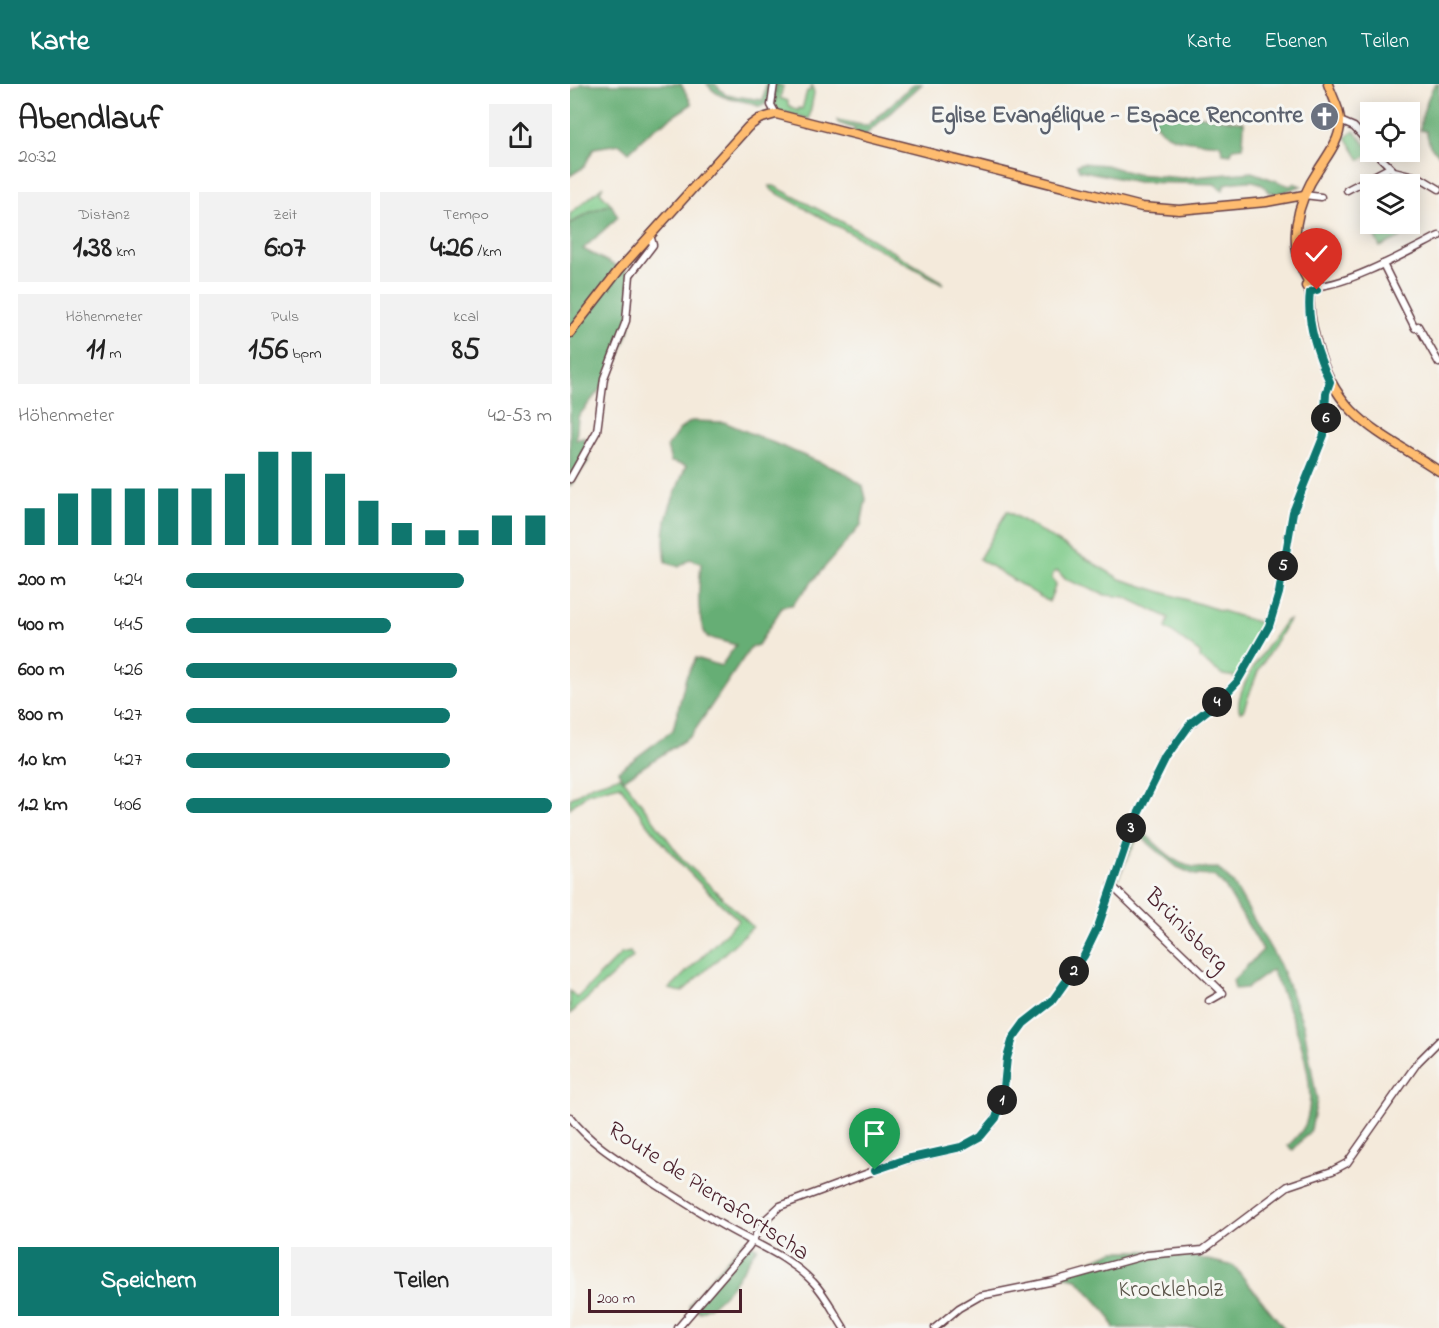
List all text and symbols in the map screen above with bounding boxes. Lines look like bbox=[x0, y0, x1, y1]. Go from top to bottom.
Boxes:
text: Karte bbox=[30, 22, 89, 63]
text: Karte bbox=[1187, 27, 1231, 57]
text: Ebenen bbox=[1264, 27, 1327, 57]
text: Teilen bbox=[1360, 27, 1409, 57]
text: Abendlauf bbox=[18, 96, 163, 144]
place label: Eglise Evangélique - Espace Rencontre bbox=[930, 99, 1304, 135]
church icon: Eglise Evangélique - Espace Rencontre bbox=[1308, 100, 1340, 132]
map controls bbox=[1360, 102, 1420, 234]
button: locate bbox=[1360, 102, 1420, 162]
button: share bbox=[489, 104, 552, 167]
text: 20:32 bbox=[18, 143, 56, 172]
button: layers bbox=[1360, 174, 1420, 234]
text: Distanz bbox=[78, 203, 130, 227]
text: Zeit bbox=[273, 203, 297, 227]
text: Tempo bbox=[443, 203, 489, 227]
text: 1.38 bbox=[73, 227, 112, 271]
text: 6:07 bbox=[264, 227, 306, 271]
text: 4:26 bbox=[430, 227, 473, 271]
pin bbox=[1291, 228, 1342, 290]
icon: check bbox=[1300, 237, 1333, 270]
text: km bbox=[112, 240, 135, 264]
text: /km bbox=[473, 240, 502, 264]
text: Höhenmeter bbox=[66, 305, 142, 329]
text: Puls bbox=[271, 305, 299, 329]
text: kcal bbox=[453, 305, 479, 329]
text: 11 bbox=[86, 329, 105, 373]
text: 156 bbox=[248, 329, 288, 373]
text: 85 bbox=[452, 329, 480, 373]
text: m bbox=[105, 342, 122, 366]
text: bpm bbox=[288, 342, 322, 366]
text: Höhenmeter bbox=[18, 402, 114, 431]
text: 42–53 m bbox=[488, 402, 552, 431]
pin: 6 bbox=[1311, 403, 1341, 433]
text: 6 bbox=[1322, 406, 1330, 430]
pin: 5 bbox=[1268, 551, 1298, 581]
text: 5 bbox=[1278, 554, 1288, 578]
text: 200 m bbox=[18, 566, 66, 595]
text: 4:24 bbox=[114, 566, 142, 595]
text: 400 m bbox=[18, 611, 64, 640]
text: 4:45 bbox=[114, 611, 144, 640]
text: 600 m bbox=[18, 656, 65, 685]
text: 4:26 bbox=[114, 656, 143, 685]
pin: 4 bbox=[1202, 687, 1232, 717]
text: 4 bbox=[1214, 690, 1220, 714]
text: 800 m bbox=[18, 701, 63, 730]
text: 4:27 bbox=[114, 701, 142, 730]
text: 1.0 km bbox=[18, 746, 66, 775]
text: 4:27 bbox=[114, 746, 142, 775]
text: 1.2 km bbox=[18, 791, 68, 820]
text: 4:06 bbox=[114, 791, 141, 820]
pin: 3 bbox=[1116, 813, 1146, 843]
text: 3 bbox=[1128, 816, 1134, 840]
street label: Brünisberg bbox=[1135, 880, 1236, 981]
pin: 2 bbox=[1059, 956, 1089, 986]
text: 2 bbox=[1070, 959, 1078, 983]
pin: 1 bbox=[987, 1085, 1017, 1115]
text: 1 bbox=[999, 1088, 1005, 1112]
pin bbox=[849, 1108, 900, 1170]
street label: Route de Pierrafortscha bbox=[600, 1113, 816, 1271]
icon: arrive bbox=[858, 1117, 891, 1150]
button: Speichern bbox=[18, 1247, 279, 1316]
button: Teilen bbox=[291, 1247, 552, 1316]
park label: Krockleholz bbox=[1119, 1273, 1224, 1308]
scale bar bbox=[588, 1286, 742, 1314]
text: 200 m bbox=[597, 1287, 635, 1311]

